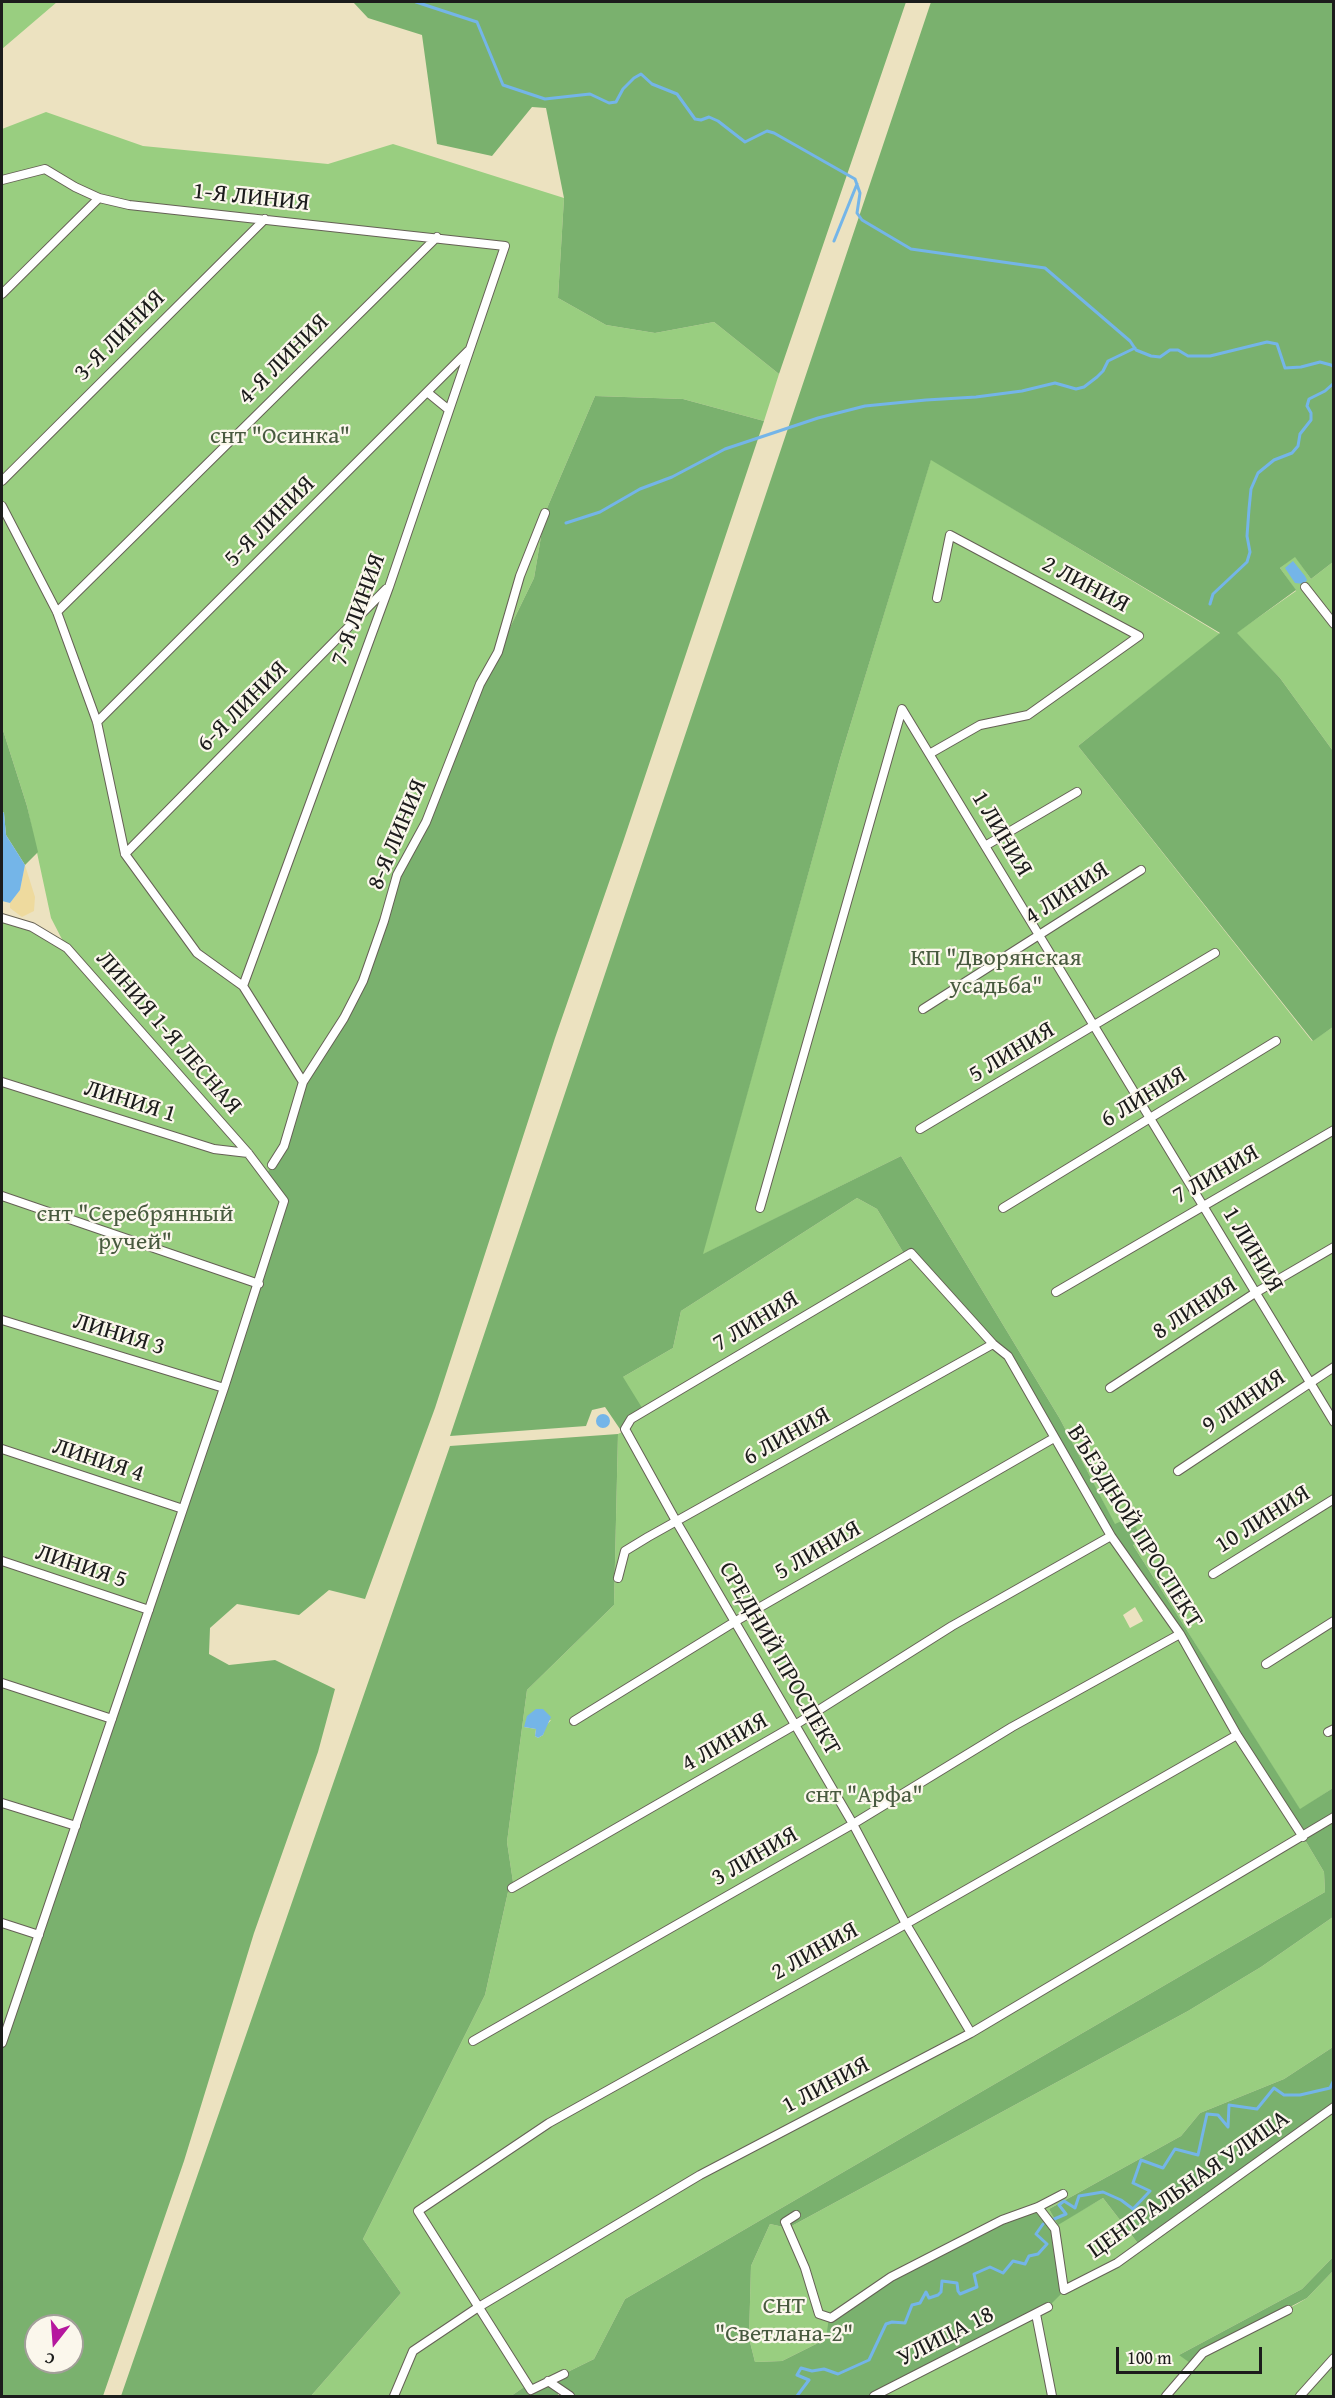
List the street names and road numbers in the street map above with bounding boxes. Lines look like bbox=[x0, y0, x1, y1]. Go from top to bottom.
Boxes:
street label: 1-Я ЛИНИЯ bbox=[191, 178, 311, 218]
street label: 3-Я ЛИНИЯ bbox=[69, 285, 171, 387]
street label: 4-Я ЛИНИЯ bbox=[233, 309, 335, 411]
street label: 5-Я ЛИНИЯ bbox=[219, 471, 321, 573]
street label: 7-Я ЛИНИЯ bbox=[325, 550, 393, 670]
street label: 2 ЛИНИЯ bbox=[1037, 550, 1133, 620]
street label: 6-Я ЛИНИЯ bbox=[192, 656, 294, 758]
street label: 8-Я ЛИНИЯ bbox=[362, 776, 434, 894]
street label: 1 ЛИНИЯ bbox=[964, 786, 1038, 882]
street label: 4 ЛИНИЯ bbox=[1020, 856, 1114, 932]
street label: ЛИНИЯ 1-Я ЛЕСНАЯ bbox=[89, 945, 247, 1121]
street label: 5 ЛИНИЯ bbox=[964, 1016, 1060, 1090]
street label: 6 ЛИНИЯ bbox=[1096, 1061, 1192, 1135]
street label: ЛИНИЯ 1 bbox=[81, 1074, 179, 1130]
street label: 7 ЛИНИЯ bbox=[1168, 1139, 1264, 1211]
street label: 1 ЛИНИЯ bbox=[1215, 1202, 1289, 1298]
street label: 8 ЛИНИЯ bbox=[1148, 1271, 1242, 1347]
street label: 7 ЛИНИЯ bbox=[708, 1285, 804, 1359]
street label: ЛИНИЯ 3 bbox=[70, 1307, 168, 1363]
street label: 9 ЛИНИЯ bbox=[1197, 1364, 1291, 1440]
street label: 6 ЛИНИЯ bbox=[739, 1402, 835, 1472]
street label: ВЪЕЗДНОЙ ПРОСПЕКТ bbox=[1060, 1420, 1208, 1634]
street label: ЛИНИЯ 4 bbox=[49, 1433, 147, 1489]
street label: 10 ЛИНИЯ bbox=[1210, 1480, 1316, 1560]
street label: 5 ЛИНИЯ bbox=[770, 1515, 866, 1587]
street label: ЛИНИЯ 5 bbox=[32, 1539, 130, 1595]
street label: СРЕДНИЙ ПРОСПЕКТ bbox=[712, 1557, 846, 1761]
street label: 4 ЛИНИЯ bbox=[677, 1707, 773, 1779]
street label: 3 ЛИНИЯ bbox=[707, 1821, 803, 1893]
street label: 2 ЛИНИЯ bbox=[767, 1917, 863, 1987]
street label: 1 ЛИНИЯ bbox=[778, 2051, 874, 2121]
street label: ЦЕНТРАЛЬНАЯ УЛИЦА bbox=[1083, 2105, 1295, 2265]
street label: УЛИЦА 18 bbox=[893, 2300, 999, 2374]

